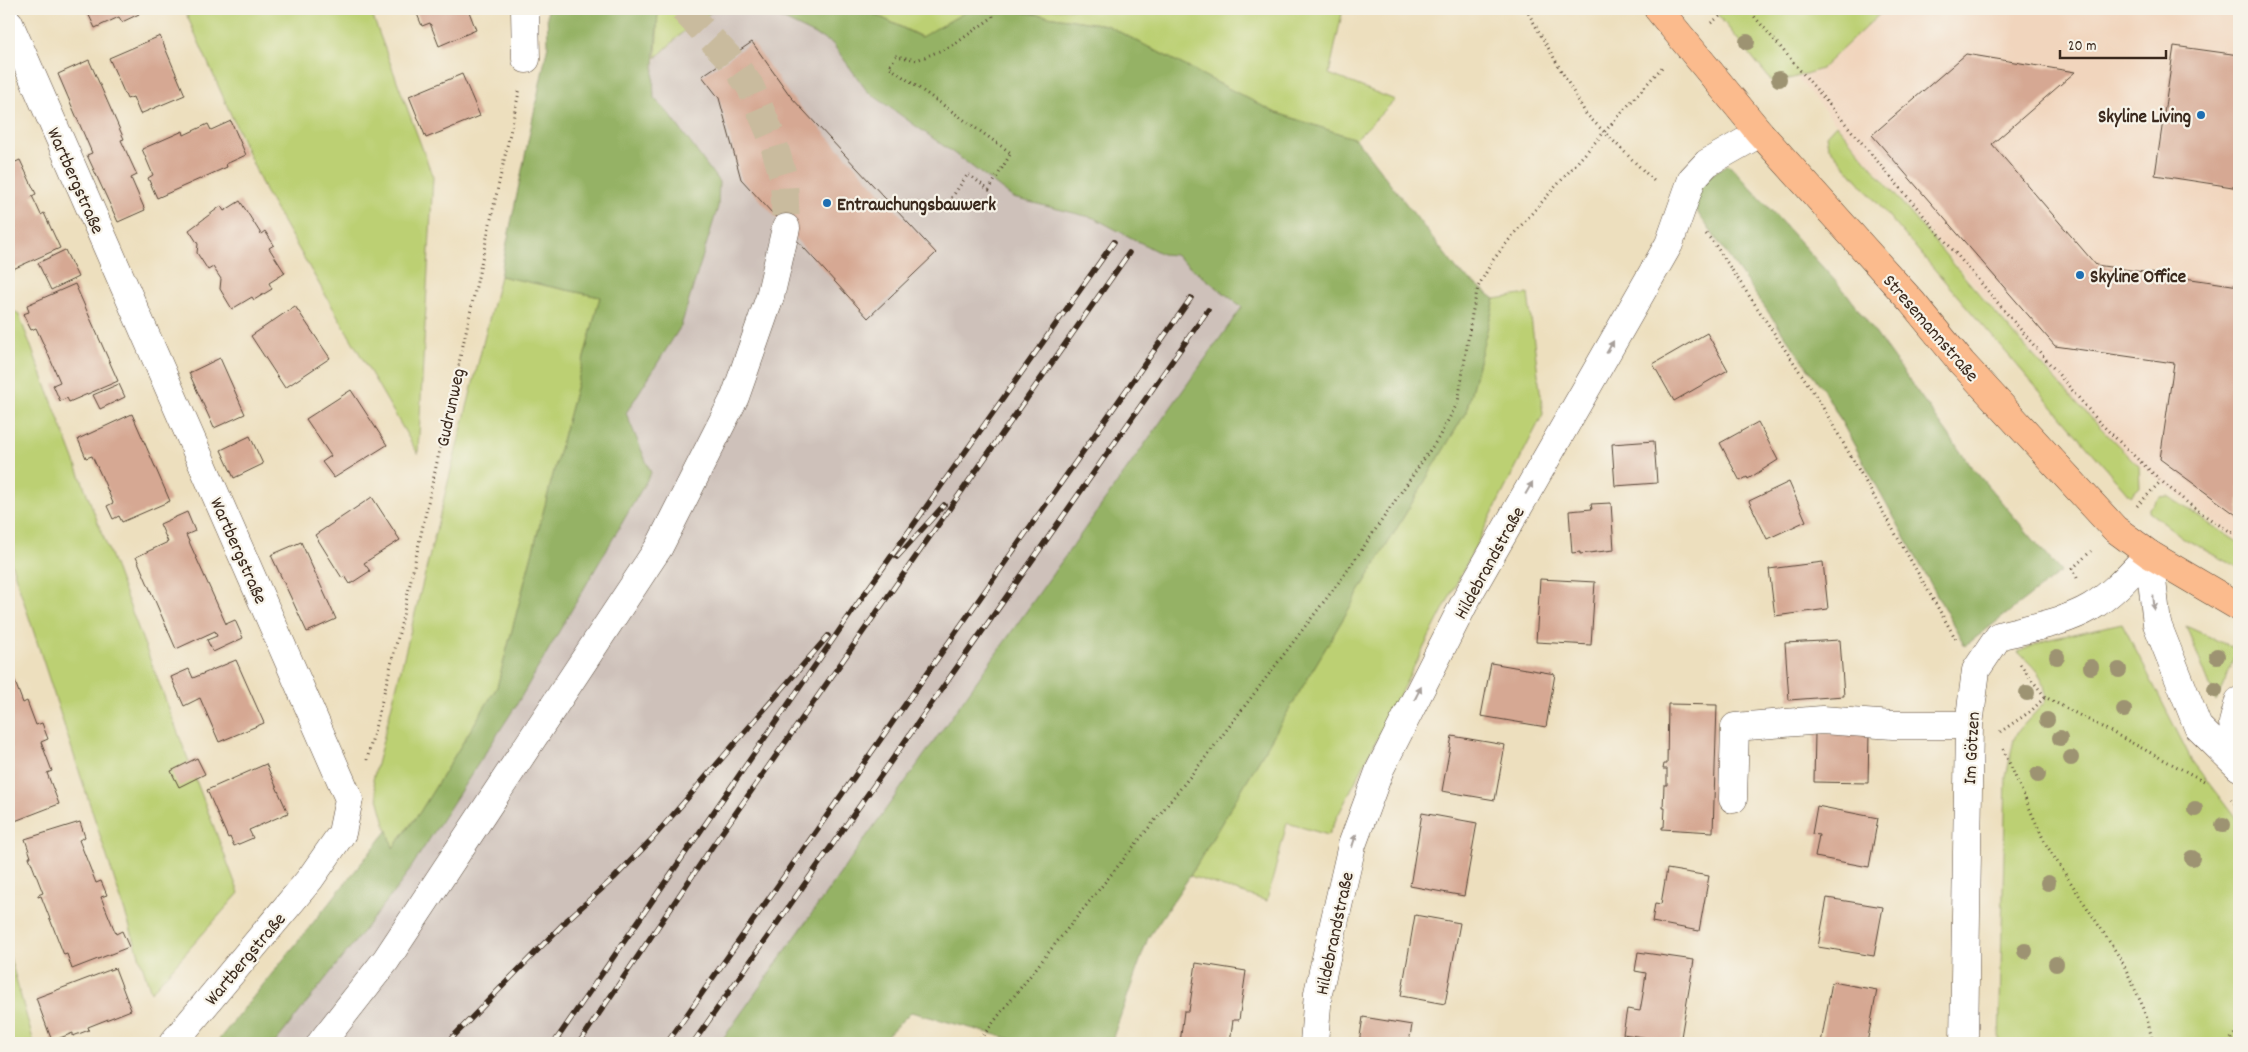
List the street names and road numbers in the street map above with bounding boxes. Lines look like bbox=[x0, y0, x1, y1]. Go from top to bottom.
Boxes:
street label: Wartbergstraße bbox=[38, 124, 109, 239]
street label: Stresemannstraße bbox=[1875, 269, 1984, 389]
street label: Gudrunweg bbox=[431, 366, 474, 449]
street label: Wartbergstraße bbox=[201, 494, 272, 609]
street label: Hildebrandstraße bbox=[1449, 502, 1533, 625]
street label: Im Götzen bbox=[1958, 711, 1989, 785]
street label: Hildebrandstraße bbox=[1310, 870, 1363, 998]
street label: Wartbergstraße bbox=[200, 908, 294, 1013]

